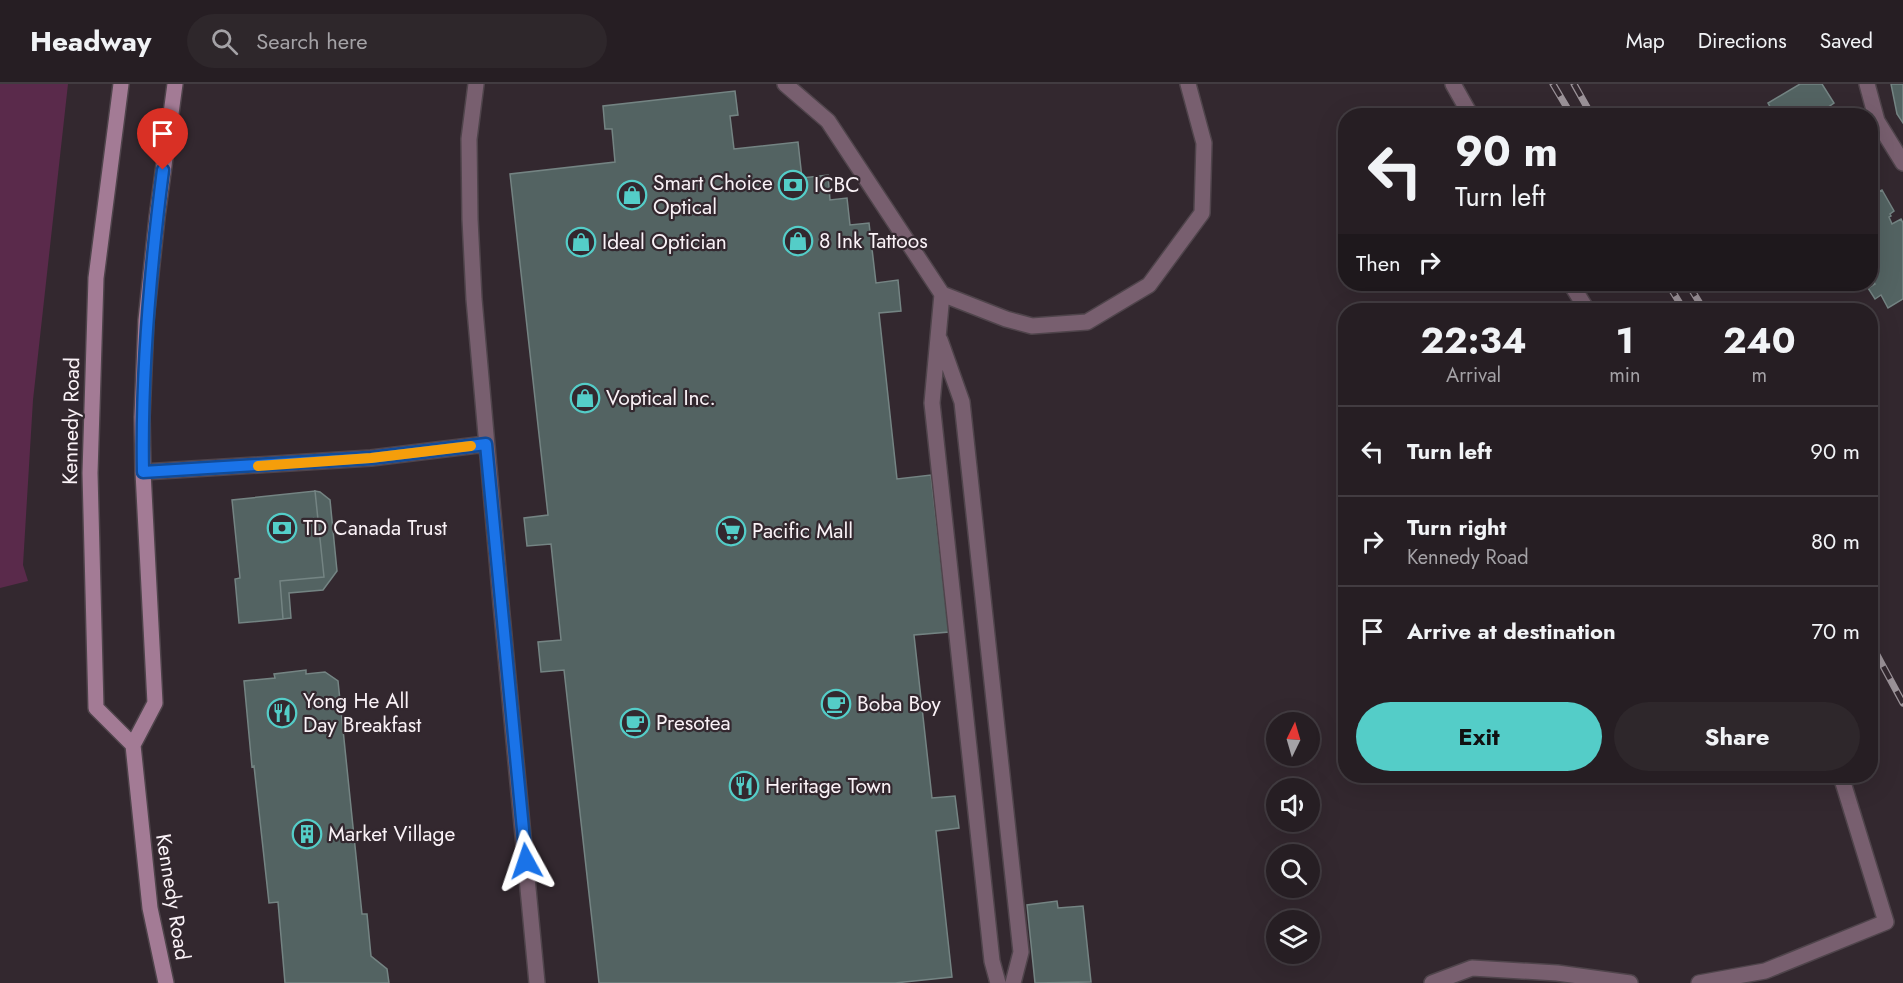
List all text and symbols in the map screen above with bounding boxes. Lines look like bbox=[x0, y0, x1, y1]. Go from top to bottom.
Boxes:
search box bbox=[187, 14, 607, 68]
text: Headway bbox=[30, 21, 151, 62]
icon: search bbox=[208, 25, 241, 58]
text: Search here bbox=[256, 25, 368, 57]
text: Map bbox=[1626, 26, 1665, 56]
text: Directions bbox=[1698, 26, 1787, 56]
text: Saved bbox=[1820, 26, 1873, 56]
pin bbox=[137, 108, 188, 170]
icon: arrive bbox=[146, 117, 179, 150]
text: 90 m bbox=[1455, 121, 1558, 182]
icon: left bbox=[1356, 132, 1434, 210]
place label: Smart Choice Optical bbox=[653, 168, 773, 222]
bank icon: ICBC bbox=[777, 169, 809, 201]
place label: ICBC bbox=[814, 170, 860, 200]
text: Turn left bbox=[1455, 177, 1545, 216]
shop icon: Smart Choice Optical bbox=[616, 179, 648, 211]
shop icon: 8 Ink Tattoos bbox=[782, 225, 814, 257]
shop icon: Ideal Optician bbox=[565, 226, 597, 258]
place label: 8 Ink Tattoos bbox=[819, 226, 928, 256]
place label: Ideal Optician bbox=[602, 227, 727, 257]
icon: right bbox=[1413, 246, 1446, 279]
text: Then bbox=[1356, 247, 1401, 279]
text: 22:34 bbox=[1420, 314, 1527, 366]
text: 1 bbox=[1616, 314, 1634, 366]
text: 240 bbox=[1723, 314, 1796, 366]
street label: Kennedy Road bbox=[55, 357, 87, 485]
text: Arrival bbox=[1446, 361, 1501, 390]
text: min bbox=[1609, 361, 1641, 390]
text: m bbox=[1751, 361, 1767, 390]
shop icon: Voptical Inc. bbox=[569, 382, 601, 414]
place label: Voptical Inc. bbox=[606, 383, 716, 413]
icon: left bbox=[1356, 435, 1389, 468]
text: Turn left bbox=[1407, 435, 1492, 467]
text: 90 m bbox=[1810, 435, 1860, 467]
text: Turn right bbox=[1407, 511, 1507, 543]
bank icon: TD Canada Trust bbox=[266, 512, 298, 544]
place label: TD Canada Trust bbox=[303, 513, 447, 543]
supermarket icon: Pacific Mall bbox=[715, 515, 747, 547]
place label: Pacific Mall bbox=[752, 516, 853, 546]
icon: right bbox=[1356, 525, 1389, 558]
text: 80 m bbox=[1811, 525, 1860, 557]
text: Kennedy Road bbox=[1407, 543, 1529, 572]
icon: arrive bbox=[1356, 615, 1389, 648]
text: Arrive at destination bbox=[1407, 615, 1616, 647]
text: 70 m bbox=[1811, 615, 1860, 647]
place label: Yong He All Day Breakfast bbox=[303, 686, 421, 740]
cafe icon: Boba Boy bbox=[820, 688, 852, 720]
place label: Boba Boy bbox=[857, 689, 941, 719]
restaurant icon: Yong He All Day Breakfast bbox=[266, 697, 298, 729]
button: Exit bbox=[1356, 702, 1602, 771]
button: Share bbox=[1614, 702, 1860, 771]
cafe icon: Presotea bbox=[619, 707, 651, 739]
place label: Presotea bbox=[656, 708, 731, 738]
north arrow bbox=[1266, 712, 1320, 766]
map controls bbox=[1266, 712, 1320, 964]
restaurant icon: Heritage Town bbox=[728, 770, 760, 802]
place label: Heritage Town bbox=[765, 771, 892, 801]
button: sound bbox=[1266, 778, 1320, 832]
building icon: Market Village bbox=[291, 818, 323, 850]
place label: Market Village bbox=[328, 819, 455, 849]
position arrow bbox=[494, 829, 558, 893]
street label: Kennedy Road bbox=[148, 832, 198, 962]
button: search bbox=[1266, 844, 1320, 898]
button: layers bbox=[1266, 910, 1320, 964]

